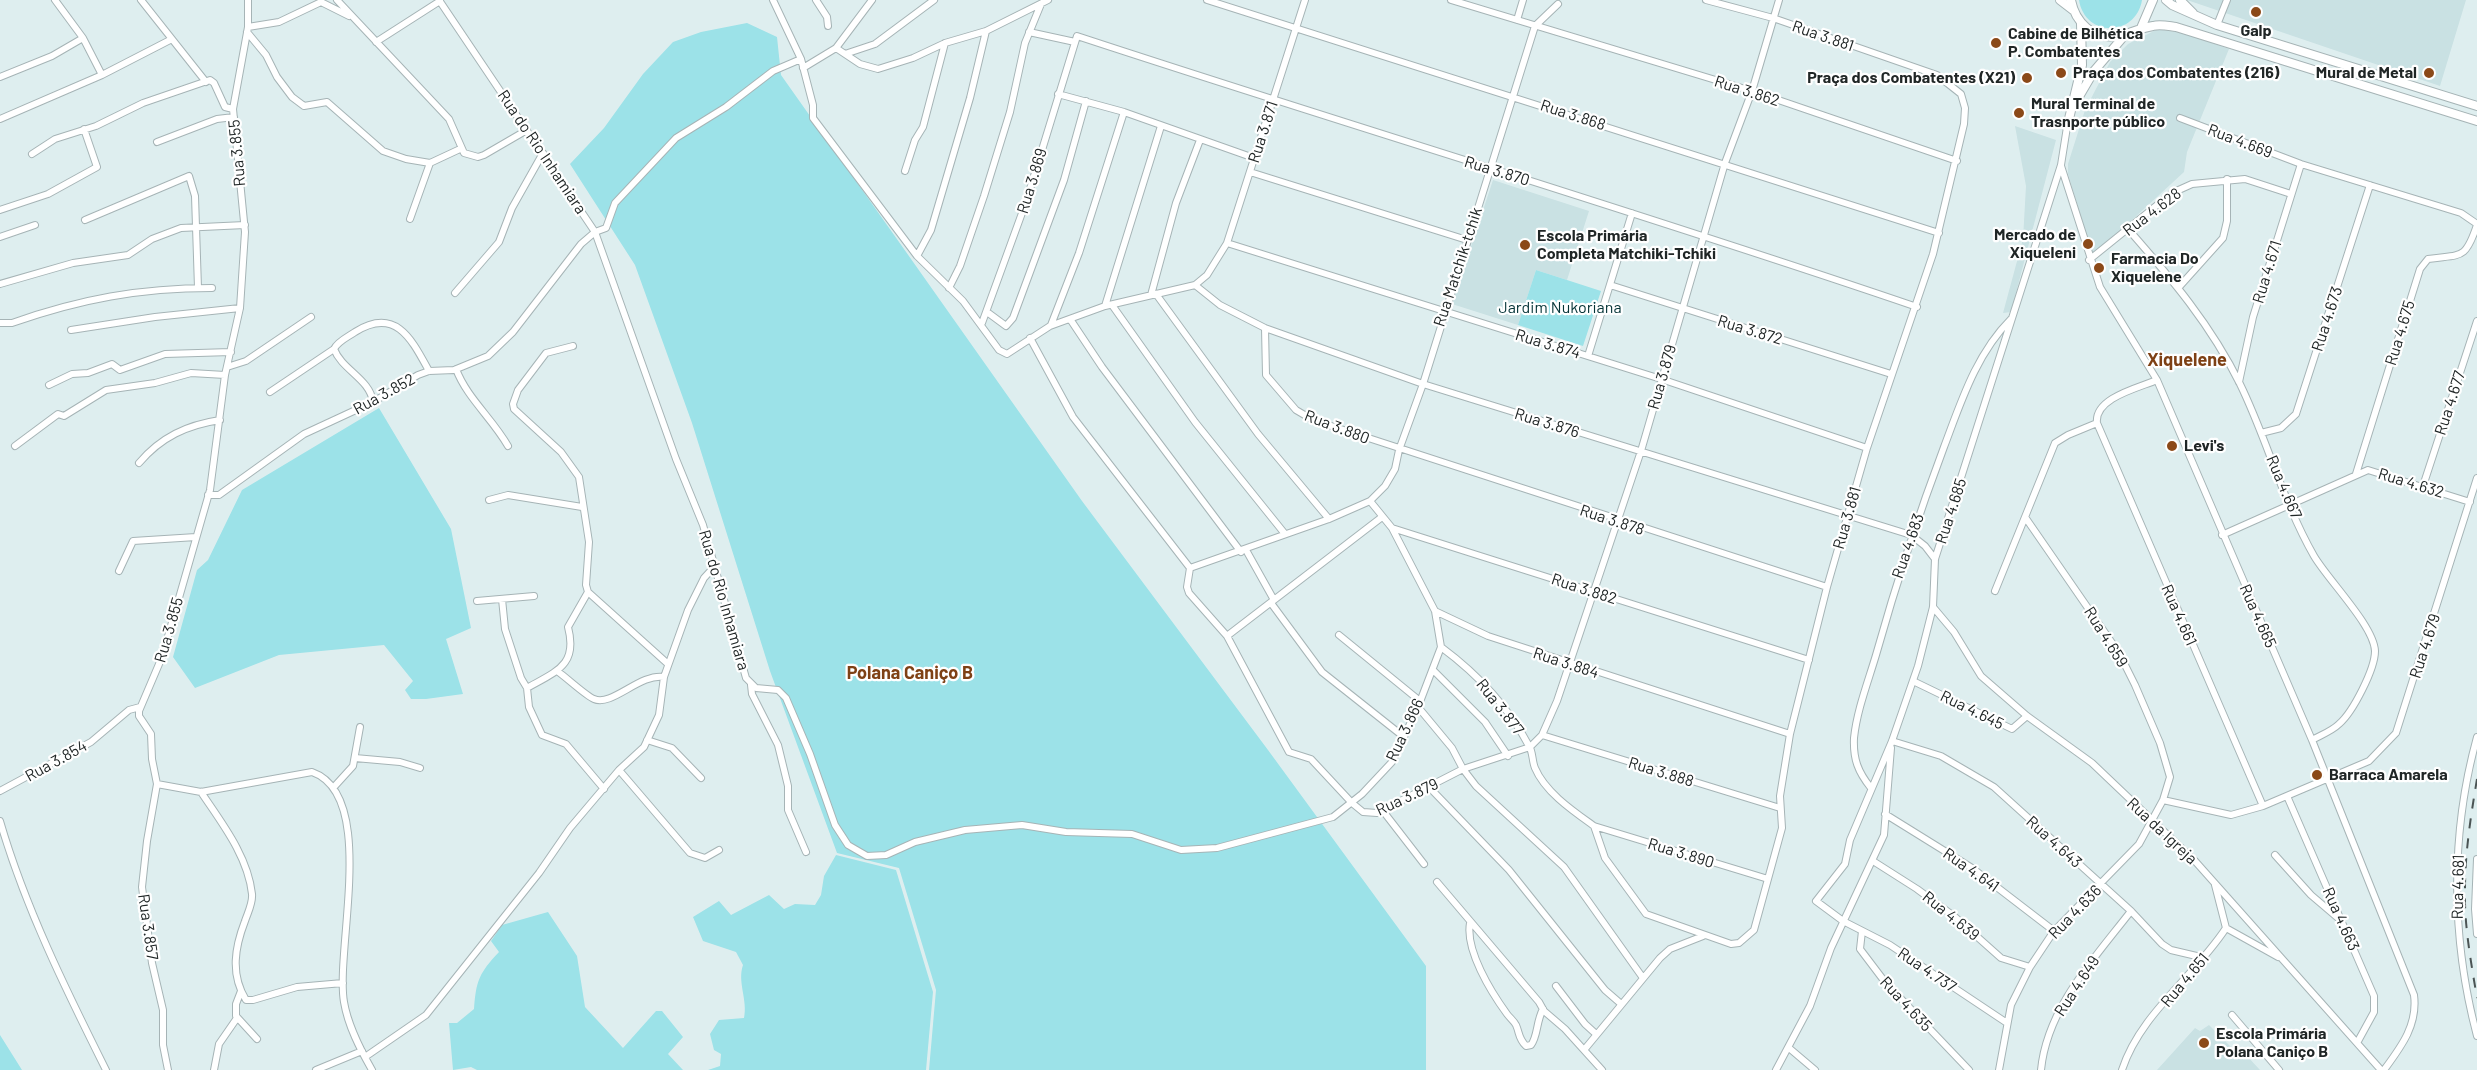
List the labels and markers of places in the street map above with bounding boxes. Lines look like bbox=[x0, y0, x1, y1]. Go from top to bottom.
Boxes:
marker: Galp bbox=[2249, 5, 2263, 19]
place label: Galp bbox=[2240, 21, 2272, 41]
place label: Cabine de Bilhética P. Combatentes bbox=[2008, 24, 2143, 62]
marker: Cabine de Bilhética P. Combatentes bbox=[1989, 36, 2003, 50]
place label: Praça dos Combatentes (216) bbox=[2073, 63, 2279, 83]
place label: Mural de Metal bbox=[2316, 63, 2417, 83]
marker: Praça dos Combatentes (216) bbox=[2054, 66, 2068, 80]
marker: Mural de Metal bbox=[2422, 66, 2436, 80]
place label: Praça dos Combatentes (X21) bbox=[1807, 68, 2015, 88]
marker: Praça dos Combatentes (X21) bbox=[2020, 71, 2034, 85]
place label: Mural Terminal de Trasnporte público bbox=[2031, 94, 2165, 132]
marker: Mural Terminal de Trasnporte público bbox=[2012, 106, 2026, 120]
place label: Mercado de Xiqueleni bbox=[1994, 225, 2076, 263]
place label: Escola Primária Completa Matchiki-Tchiki bbox=[1537, 226, 1716, 264]
marker: Mercado de Xiqueleni bbox=[2081, 237, 2095, 251]
marker: Escola Primária Completa Matchiki-Tchiki bbox=[1518, 238, 1532, 252]
place label: Farmacia Do Xiquelene bbox=[2111, 249, 2199, 287]
marker: Farmacia Do Xiquelene bbox=[2092, 261, 2106, 275]
place label: Levi's bbox=[2184, 436, 2224, 456]
marker: Levi's bbox=[2165, 439, 2179, 453]
place label: Barraca Amarela bbox=[2329, 765, 2448, 785]
marker: Barraca Amarela bbox=[2310, 768, 2324, 782]
place label: Escola Primária Polana Caniço B bbox=[2216, 1024, 2328, 1062]
marker: Escola Primária Polana Caniço B bbox=[2197, 1036, 2211, 1050]

